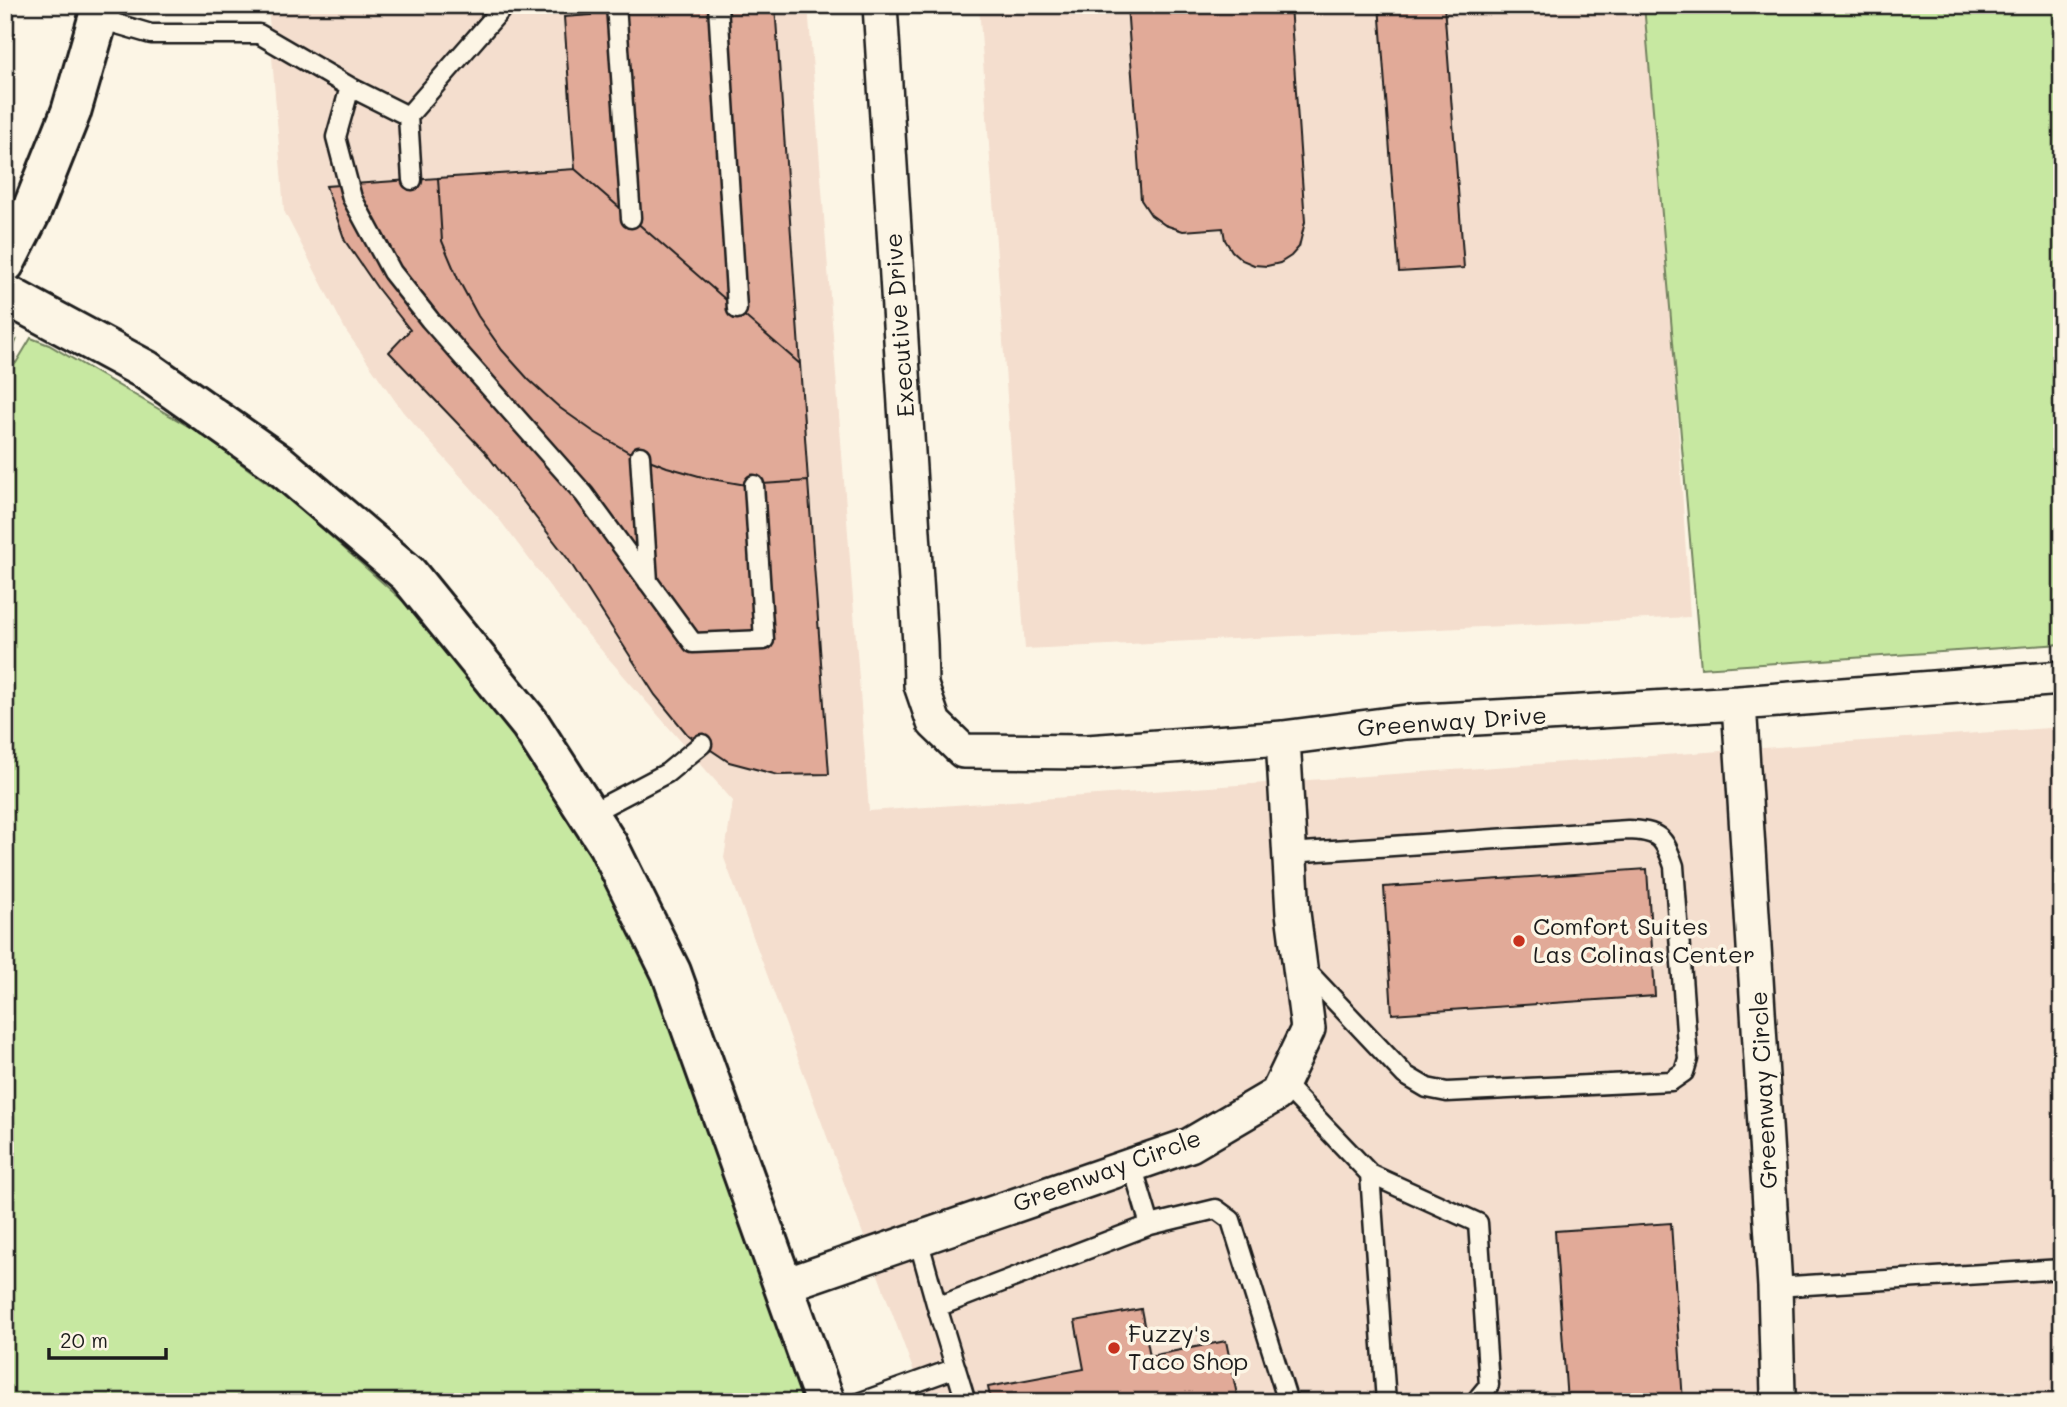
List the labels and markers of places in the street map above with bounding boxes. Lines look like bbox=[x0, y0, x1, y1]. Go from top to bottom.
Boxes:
place label: Comfort Suites Las Colinas Center bbox=[1533, 910, 1755, 969]
marker: Comfort Suites Las Colinas Center bbox=[1511, 933, 1527, 949]
place label: Fuzzy's Taco Shop bbox=[1128, 1317, 1248, 1376]
marker: Fuzzy's Taco Shop bbox=[1106, 1340, 1122, 1356]

